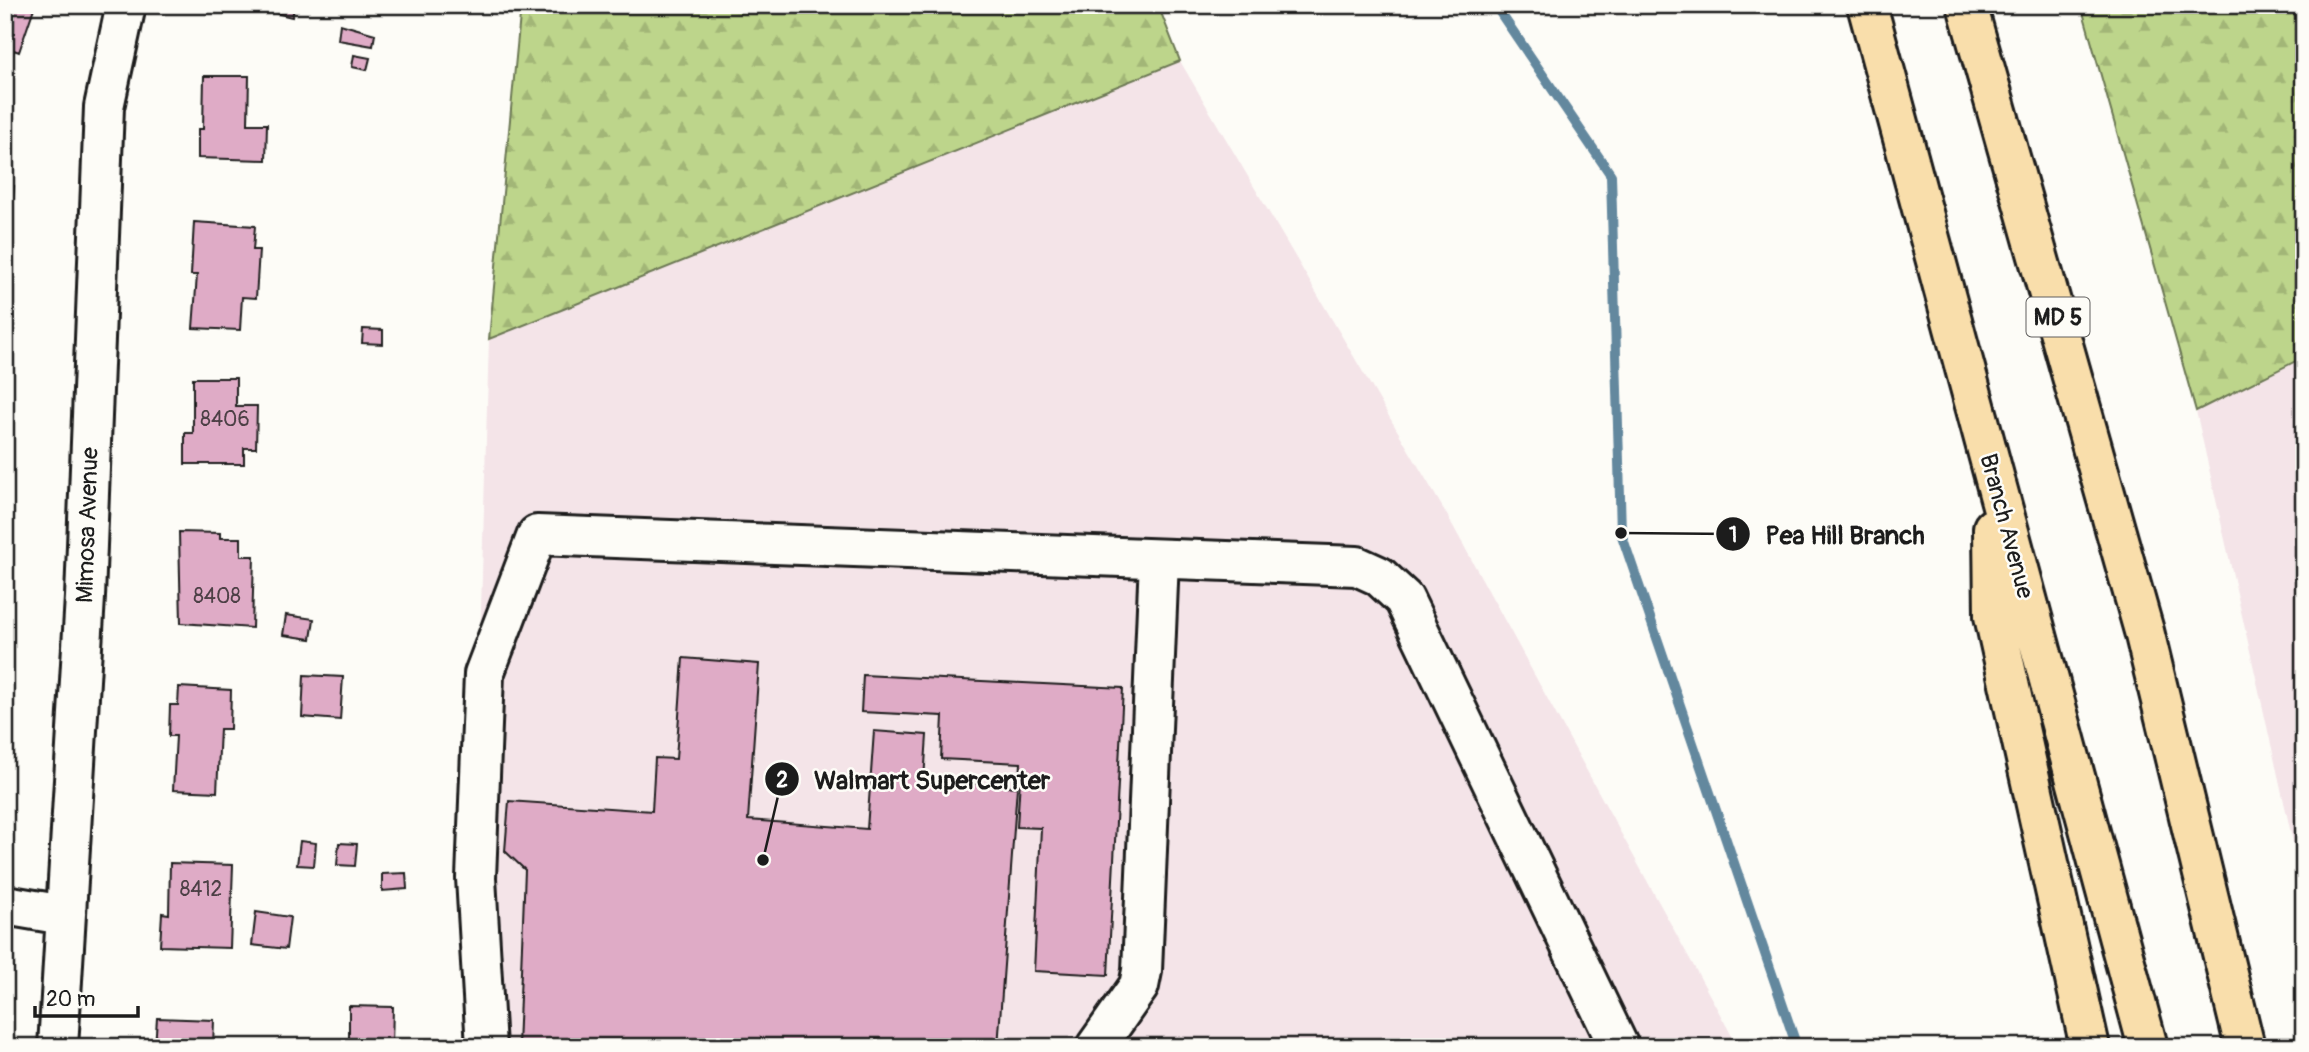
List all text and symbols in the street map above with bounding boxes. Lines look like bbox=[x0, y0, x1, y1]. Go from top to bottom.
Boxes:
road number: MD 5 bbox=[2026, 298, 2090, 336]
house number: 8406 bbox=[200, 406, 250, 433]
street label: Mimosa Avenue bbox=[70, 446, 105, 604]
street label: Branch Avenue bbox=[1973, 451, 2040, 602]
callout: Pea Hill Branch bbox=[1716, 511, 1938, 558]
text: Pea Hill Branch bbox=[1765, 520, 1925, 552]
text: 1 bbox=[1729, 522, 1737, 549]
house number: 8408 bbox=[193, 583, 241, 610]
callout: Walmart Supercenter bbox=[765, 756, 1064, 803]
text: Walmart Supercenter bbox=[814, 765, 1051, 797]
text: 2 bbox=[776, 767, 788, 794]
house number: 8412 bbox=[180, 876, 222, 903]
scale bar bbox=[35, 975, 138, 1019]
text: 20 m bbox=[46, 986, 95, 1013]

